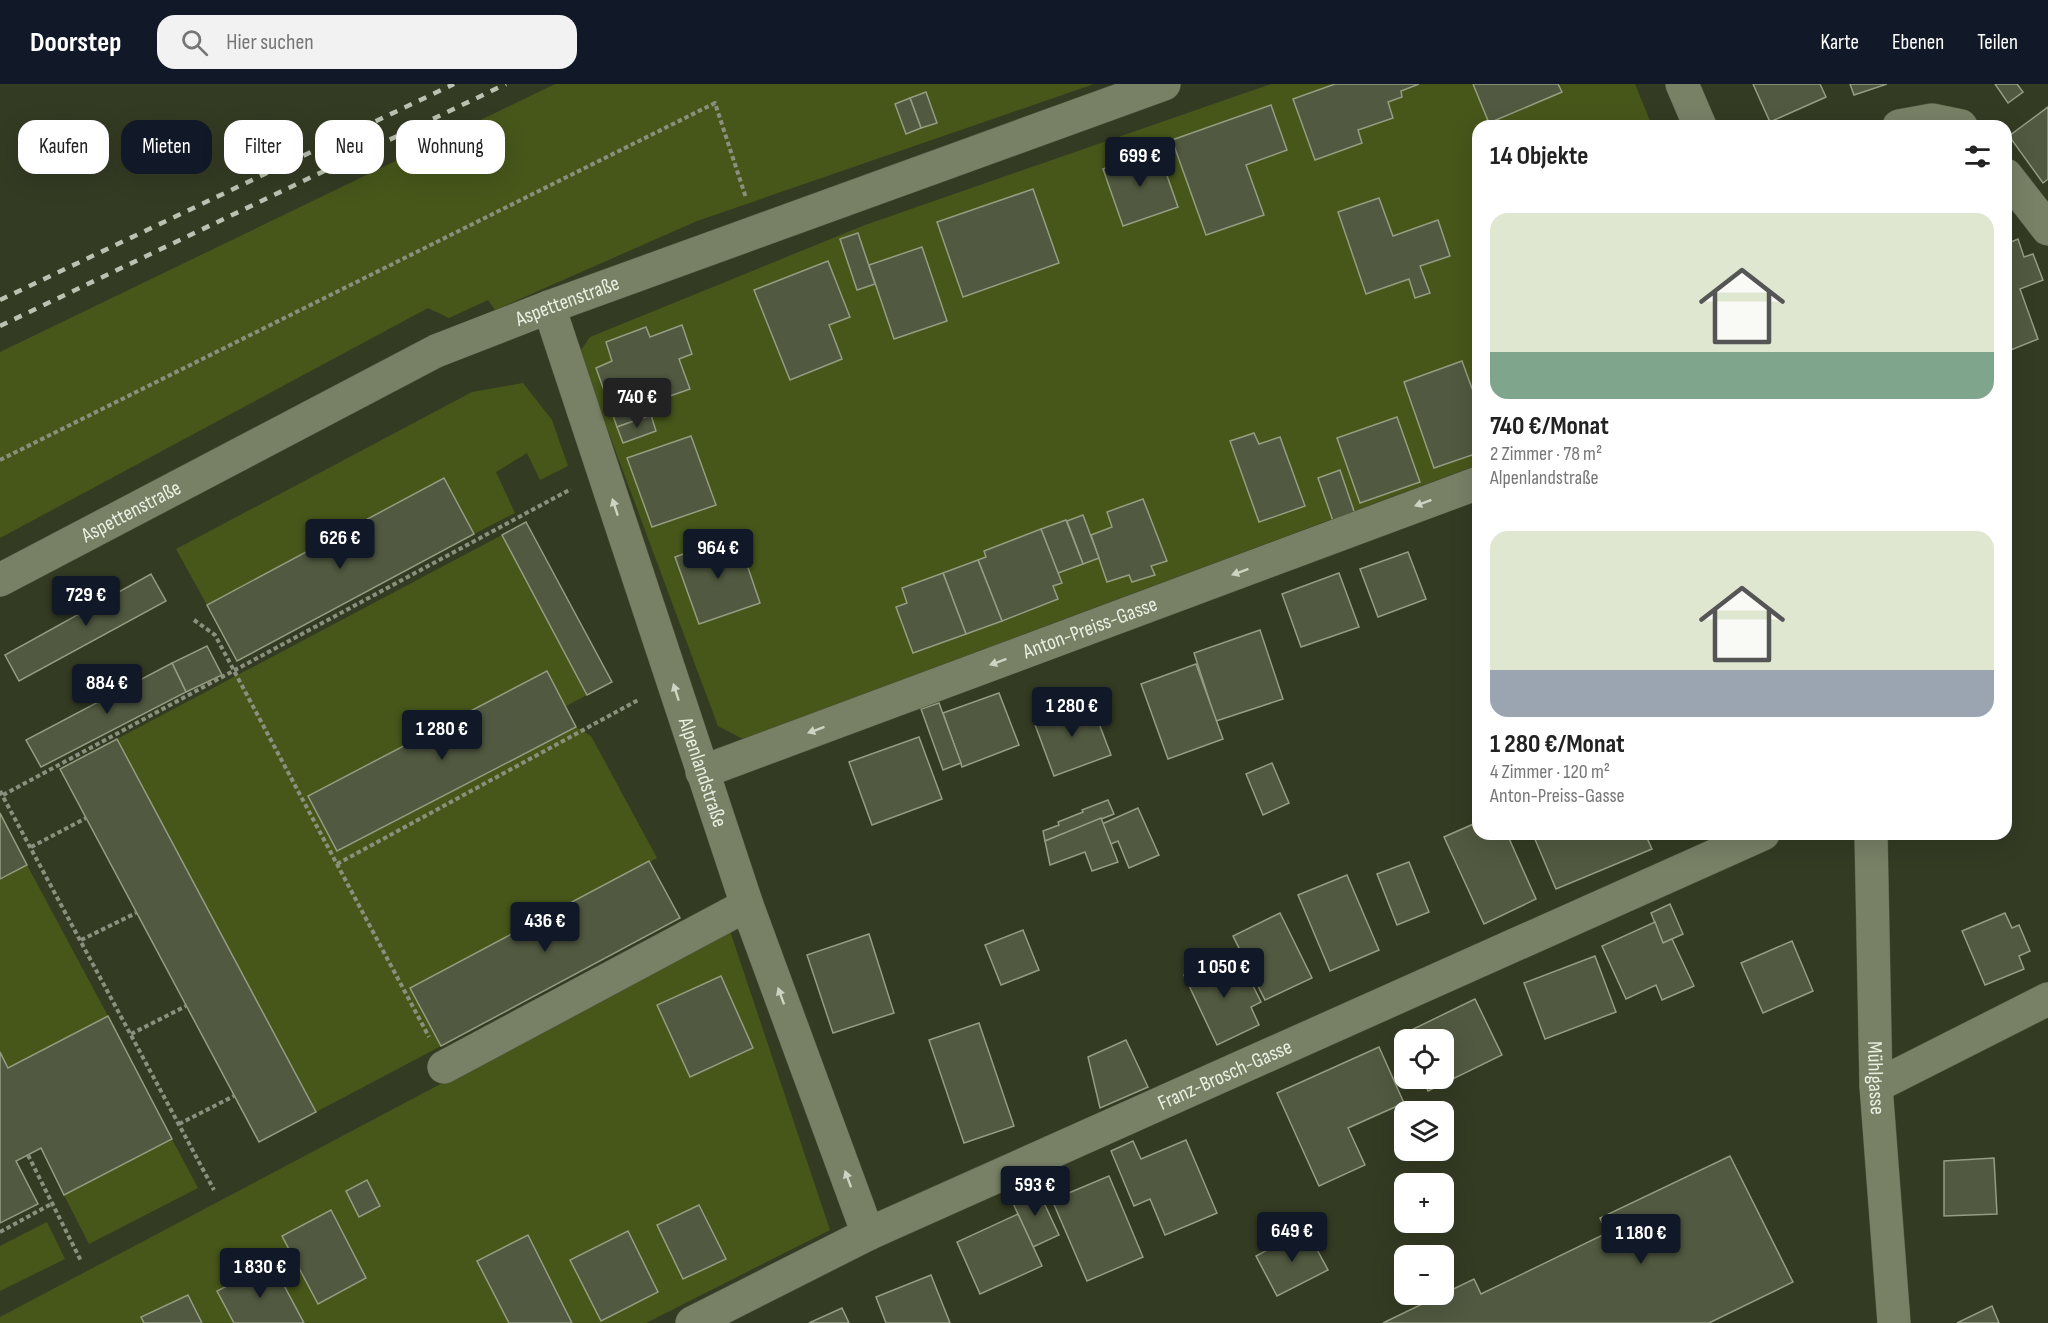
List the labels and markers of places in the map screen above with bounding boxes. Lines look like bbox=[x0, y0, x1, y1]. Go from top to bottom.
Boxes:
pin: 699 € bbox=[1098, 137, 1182, 188]
pin: 740 € bbox=[595, 378, 679, 429]
pin: 626 € bbox=[298, 519, 382, 570]
pin: 964 € bbox=[676, 529, 760, 580]
pin: 729 € bbox=[44, 576, 128, 627]
pin: 884 € bbox=[65, 664, 149, 715]
pin: 1 280 € bbox=[1017, 687, 1127, 738]
pin: 1 280 € bbox=[387, 710, 497, 761]
pin: 436 € bbox=[503, 902, 587, 953]
pin: 1 050 € bbox=[1169, 948, 1279, 999]
pin: 593 € bbox=[993, 1166, 1077, 1217]
pin: 649 € bbox=[1250, 1212, 1334, 1263]
pin: 1 180 € bbox=[1586, 1214, 1696, 1265]
pin: 1 830 € bbox=[205, 1248, 315, 1299]

